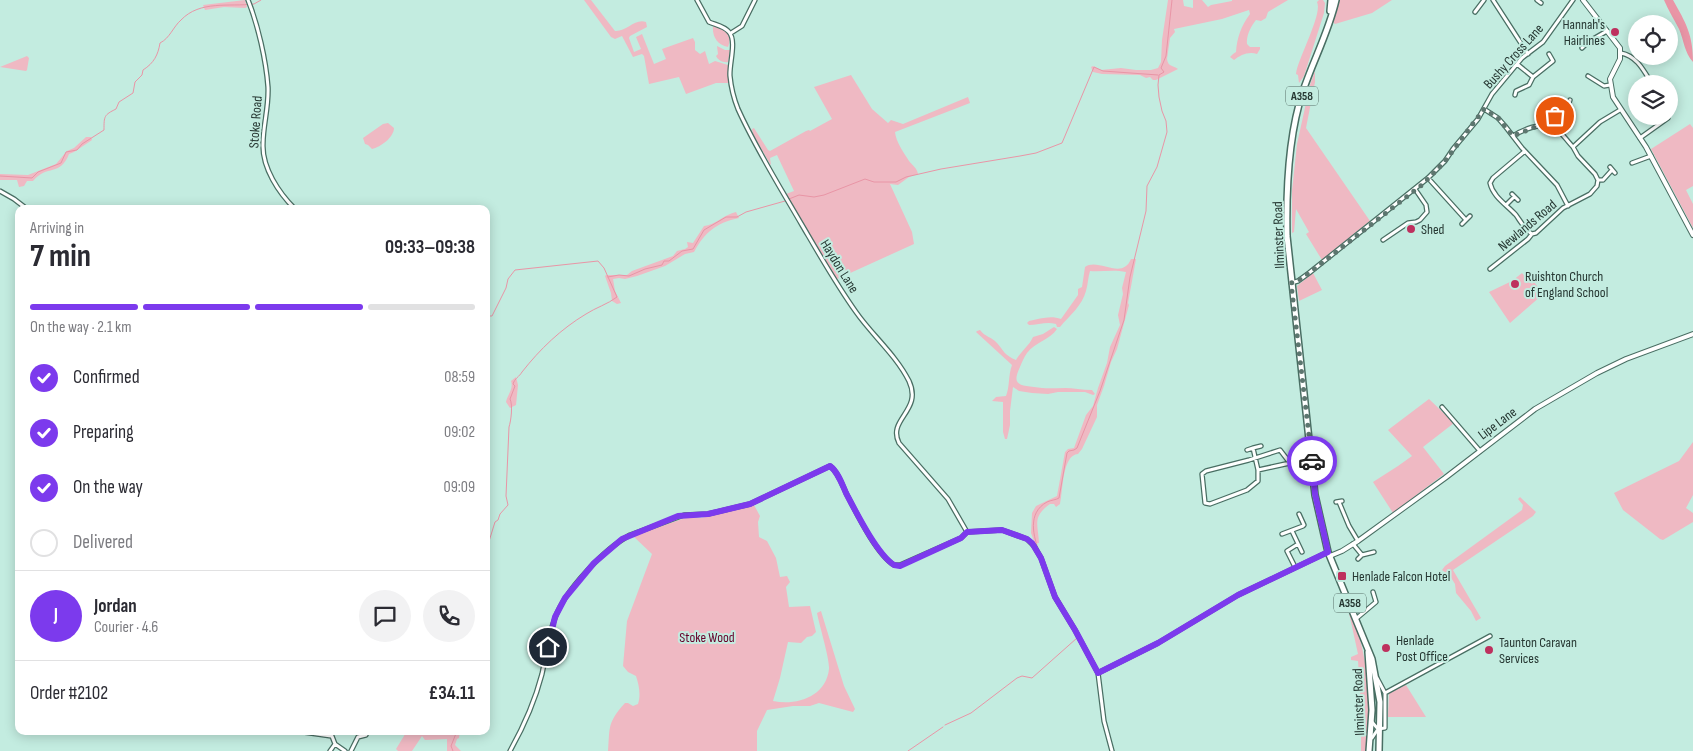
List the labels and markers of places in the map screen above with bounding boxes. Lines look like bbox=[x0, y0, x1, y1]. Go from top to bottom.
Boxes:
place label: Hannah's Hairlines bbox=[1562, 16, 1605, 49]
marker: Hannah's Hairlines bbox=[1609, 26, 1621, 38]
pin bbox=[1534, 95, 1576, 137]
place label: Shed bbox=[1421, 221, 1445, 238]
marker: Shed bbox=[1405, 223, 1417, 235]
place label: Ruishton Church of England School bbox=[1525, 268, 1608, 301]
marker: Ruishton Church of England School bbox=[1509, 278, 1521, 290]
place label: Henlade Falcon Hotel bbox=[1352, 568, 1450, 585]
marker: Henlade Falcon Hotel bbox=[1336, 570, 1348, 582]
pin bbox=[527, 626, 569, 668]
place label: Henlade Post Office bbox=[1396, 632, 1448, 665]
place label: Taunton Caravan Services bbox=[1499, 634, 1577, 667]
marker: Henlade Post Office bbox=[1380, 642, 1392, 654]
marker: Taunton Caravan Services bbox=[1483, 644, 1495, 656]

